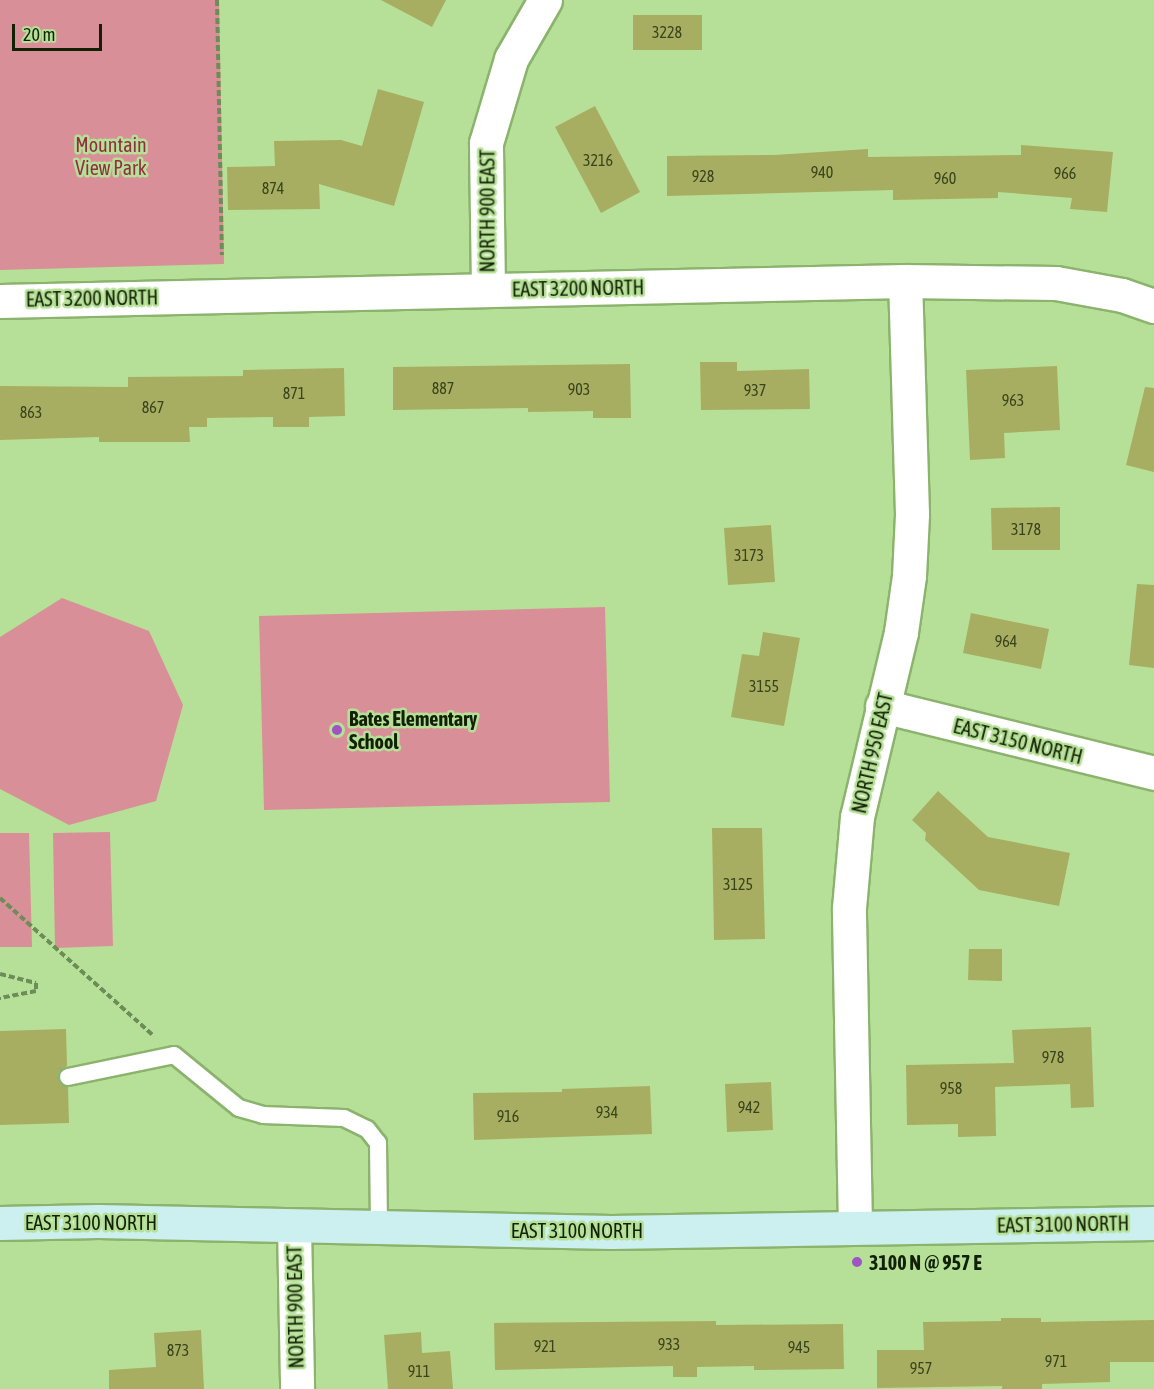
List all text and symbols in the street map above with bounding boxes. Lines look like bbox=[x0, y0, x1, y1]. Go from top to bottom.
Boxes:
scale bar bbox=[15, 12, 105, 50]
house number: 3228 bbox=[652, 22, 682, 42]
text: 20 m bbox=[23, 24, 55, 45]
park label: Mountain View Park bbox=[75, 132, 147, 179]
street label: NORTH 900 EAST bbox=[475, 149, 499, 273]
house number: 3216 bbox=[583, 150, 613, 170]
house number: 940 bbox=[811, 162, 833, 182]
house number: 966 bbox=[1054, 163, 1076, 183]
house number: 928 bbox=[692, 166, 714, 186]
house number: 960 bbox=[934, 168, 956, 188]
house number: 874 bbox=[262, 178, 284, 198]
street label: EAST 3200 NORTH bbox=[512, 275, 644, 301]
street label: EAST 3200 NORTH bbox=[26, 285, 158, 311]
house number: 887 bbox=[432, 378, 454, 398]
house number: 903 bbox=[568, 379, 590, 399]
house number: 937 bbox=[744, 380, 766, 400]
house number: 871 bbox=[283, 383, 305, 403]
house number: 963 bbox=[1002, 390, 1024, 410]
house number: 867 bbox=[142, 397, 164, 417]
house number: 863 bbox=[20, 402, 42, 422]
house number: 3178 bbox=[1011, 519, 1041, 539]
house number: 3173 bbox=[734, 545, 764, 565]
house number: 964 bbox=[995, 631, 1017, 651]
house number: 3155 bbox=[749, 676, 779, 696]
street label: NORTH 950 EAST bbox=[846, 690, 898, 816]
place label: Bates Elementary School bbox=[349, 706, 477, 753]
street label: EAST 3150 NORTH bbox=[951, 713, 1085, 769]
marker: Bates Elementary School bbox=[330, 723, 344, 737]
house number: 3125 bbox=[723, 874, 753, 894]
house number: 978 bbox=[1042, 1047, 1064, 1067]
house number: 958 bbox=[940, 1078, 962, 1098]
house number: 942 bbox=[738, 1097, 760, 1117]
house number: 934 bbox=[596, 1102, 618, 1122]
house number: 916 bbox=[497, 1106, 519, 1126]
street label: EAST 3100 NORTH bbox=[25, 1210, 157, 1234]
street label: EAST 3100 NORTH bbox=[997, 1211, 1129, 1237]
street label: EAST 3100 NORTH bbox=[511, 1218, 643, 1242]
street label: NORTH 900 EAST bbox=[282, 1245, 308, 1369]
place label: 3100 N @ 957 E bbox=[869, 1250, 982, 1274]
marker: 3100 N @ 957 E bbox=[850, 1255, 864, 1269]
house number: 933 bbox=[658, 1334, 680, 1354]
house number: 921 bbox=[534, 1336, 556, 1356]
house number: 945 bbox=[788, 1337, 810, 1357]
house number: 873 bbox=[167, 1340, 189, 1360]
house number: 971 bbox=[1045, 1351, 1067, 1371]
house number: 957 bbox=[910, 1358, 932, 1378]
house number: 911 bbox=[408, 1361, 430, 1381]

